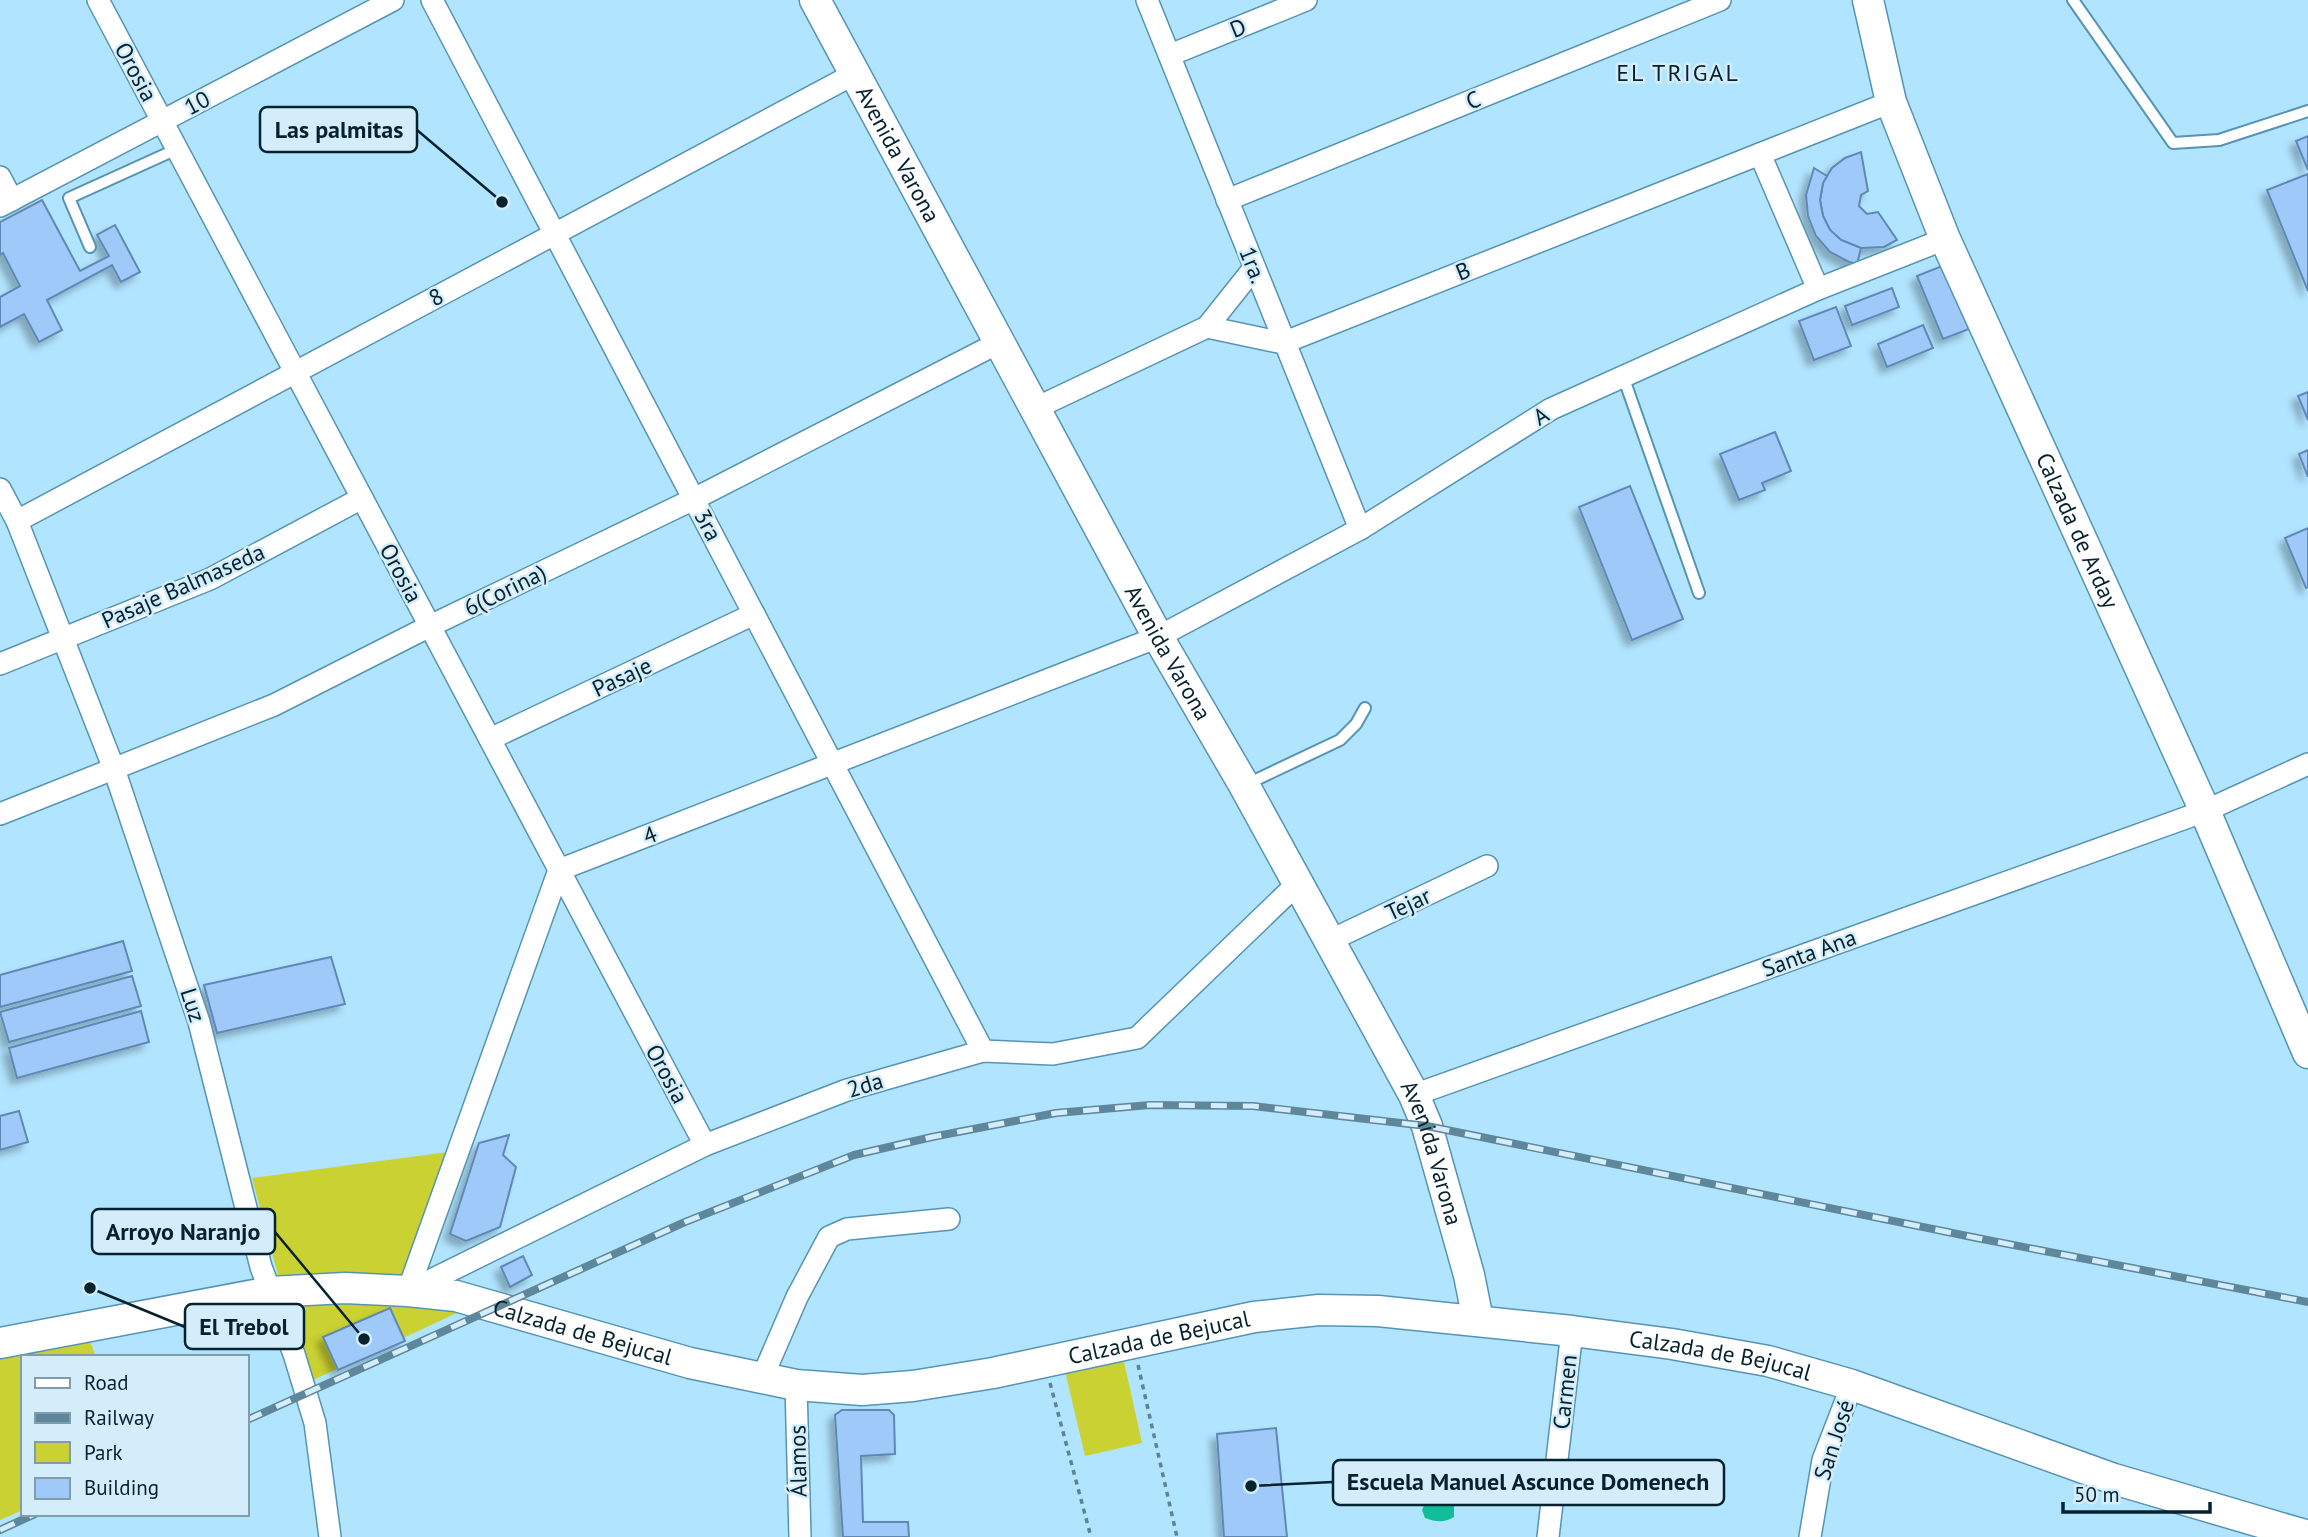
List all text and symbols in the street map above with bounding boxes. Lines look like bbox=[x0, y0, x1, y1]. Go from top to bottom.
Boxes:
street label: D bbox=[1225, 11, 1250, 44]
street label: Orosia bbox=[109, 37, 164, 106]
district label: EL TRIGAL bbox=[1616, 57, 1740, 88]
street label: Avenida Varona bbox=[850, 81, 947, 227]
street label: 10 bbox=[179, 84, 215, 121]
street label: C bbox=[1461, 84, 1484, 115]
callout: Las palmitas bbox=[260, 107, 417, 152]
text: Las palmitas bbox=[275, 114, 403, 145]
street label: 1ra. bbox=[1233, 242, 1274, 287]
street label: B bbox=[1451, 255, 1474, 286]
street label: 8 bbox=[423, 281, 448, 312]
street label: A bbox=[1528, 399, 1554, 431]
street label: Calzada de Arday bbox=[2030, 448, 2126, 613]
street label: 3ra bbox=[688, 504, 729, 546]
street label: Pasaje Balmaseda bbox=[97, 537, 269, 634]
street label: Orosia bbox=[374, 538, 429, 607]
street label: 6(Corina) bbox=[459, 557, 551, 622]
street label: Avenida Varona bbox=[1119, 580, 1218, 725]
street label: Pasaje bbox=[587, 650, 656, 703]
street label: 4 bbox=[639, 819, 661, 850]
street label: Tejar bbox=[1380, 880, 1435, 927]
street label: Santa Ana bbox=[1758, 922, 1860, 983]
street label: Luz bbox=[174, 984, 213, 1026]
street label: Orosia bbox=[640, 1039, 695, 1108]
street label: 2da bbox=[843, 1065, 886, 1104]
street label: Avenida Varona bbox=[1395, 1075, 1469, 1228]
callout: Arroyo Naranjo bbox=[92, 1209, 275, 1254]
text: Arroyo Naranjo bbox=[106, 1216, 260, 1247]
street label: Calzada de Bejucal bbox=[490, 1292, 676, 1371]
street label: Calzada de Bejucal bbox=[1065, 1303, 1253, 1370]
callout: El Trebol bbox=[185, 1304, 304, 1349]
text: El Trebol bbox=[199, 1311, 290, 1342]
street label: Calzada de Bejucal bbox=[1628, 1324, 1815, 1387]
street label: Carmen bbox=[1546, 1353, 1583, 1431]
legend bbox=[21, 1355, 248, 1516]
text: Road bbox=[84, 1369, 128, 1396]
street label: San José bbox=[1807, 1396, 1860, 1484]
text: Railway bbox=[84, 1404, 154, 1431]
street label: Álamos bbox=[782, 1425, 813, 1497]
text: Park bbox=[84, 1439, 123, 1466]
callout: Escuela Manuel Ascunce Domenech bbox=[1333, 1460, 1724, 1505]
text: Escuela Manuel Ascunce Domenech bbox=[1347, 1466, 1709, 1497]
scale bar bbox=[2063, 1470, 2210, 1514]
text: Building bbox=[84, 1474, 159, 1501]
text: 50 m bbox=[2074, 1481, 2120, 1508]

